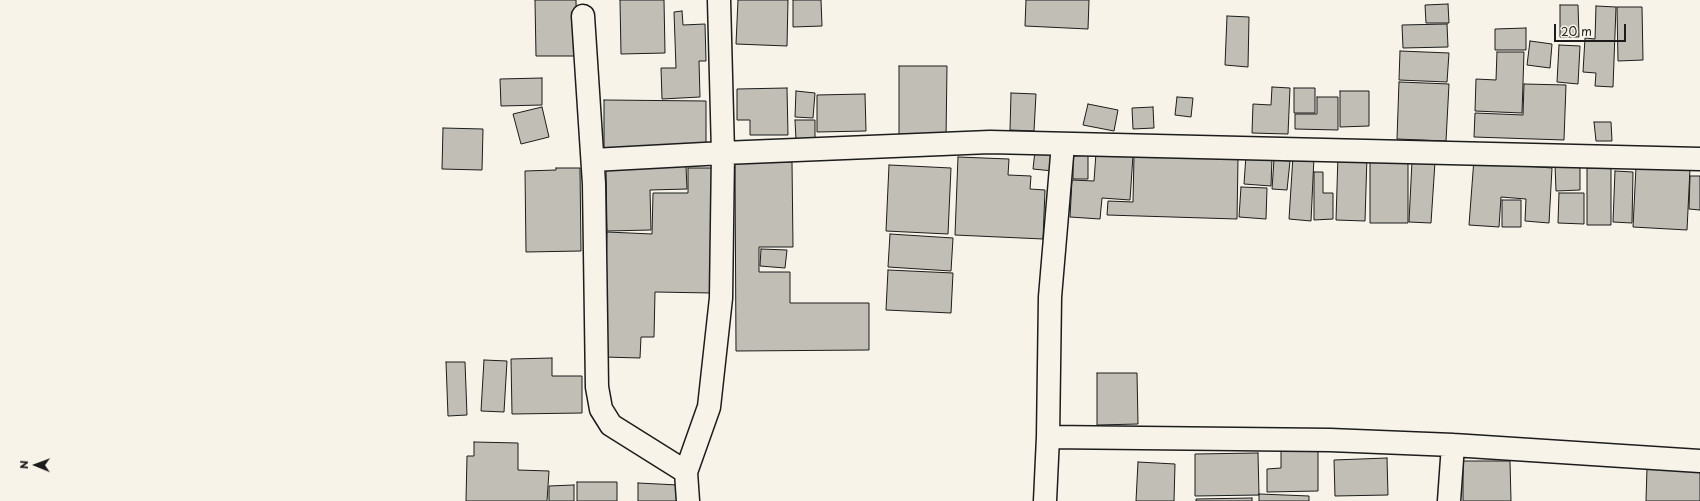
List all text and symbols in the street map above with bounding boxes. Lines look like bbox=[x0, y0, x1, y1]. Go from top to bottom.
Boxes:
scale bar bbox=[1556, 16, 1628, 42]
text: 20 m bbox=[1561, 22, 1592, 40]
north arrow bbox=[16, 445, 56, 485]
text: N bbox=[15, 460, 32, 469]

